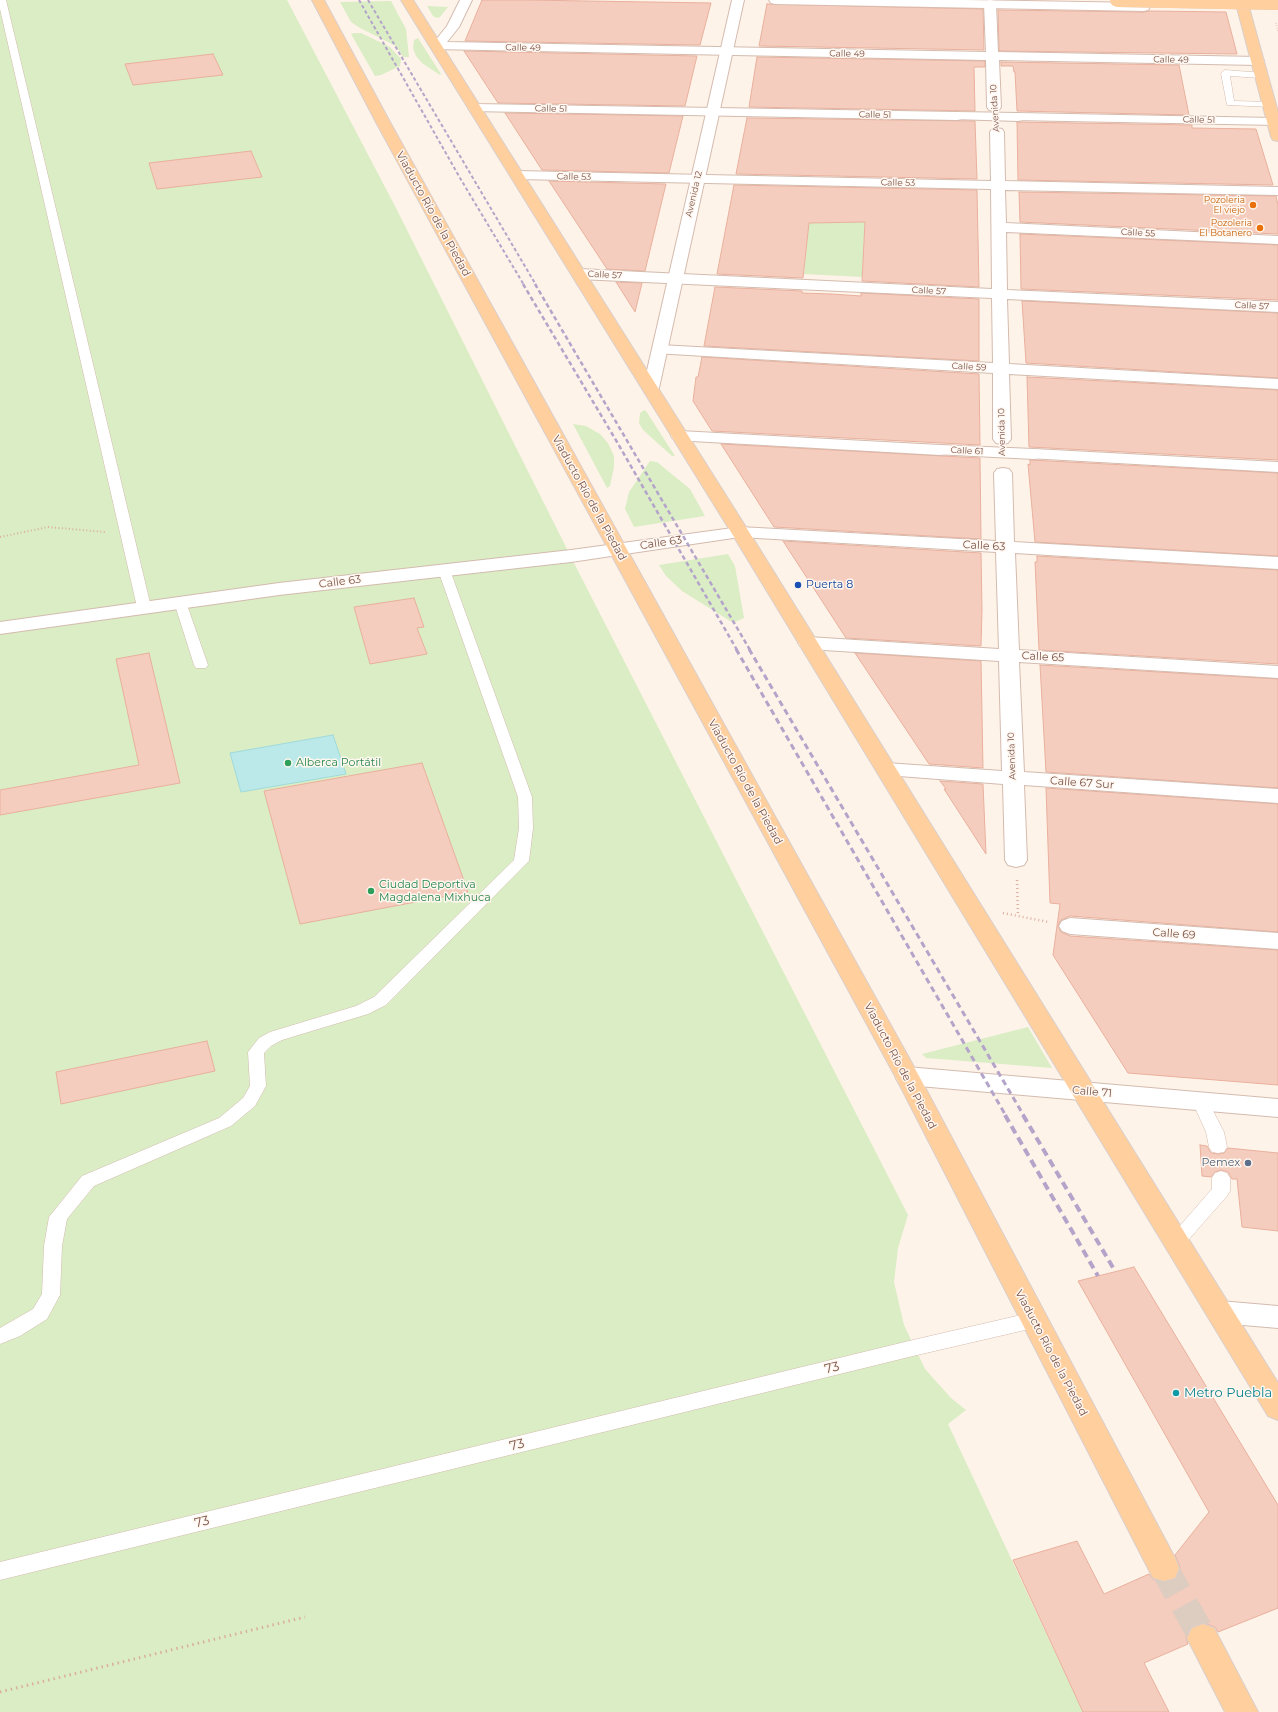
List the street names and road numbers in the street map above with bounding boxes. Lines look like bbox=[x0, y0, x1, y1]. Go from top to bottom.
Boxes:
street label: Calle 49 bbox=[505, 42, 541, 54]
street label: Calle 49 bbox=[829, 48, 865, 60]
street label: Calle 49 bbox=[1153, 54, 1189, 66]
street label: Avenida 10 bbox=[988, 84, 1002, 132]
street label: Calle 51 bbox=[535, 103, 567, 115]
street label: Calle 51 bbox=[859, 109, 891, 121]
street label: Calle 51 bbox=[1183, 114, 1215, 126]
street label: Viaducto Río de la Piedad bbox=[393, 149, 473, 279]
street label: Avenida 12 bbox=[683, 170, 705, 218]
street label: Calle 53 bbox=[557, 171, 591, 183]
street label: Calle 53 bbox=[881, 177, 915, 189]
street label: Calle 55 bbox=[1121, 227, 1155, 239]
street label: Calle 57 bbox=[587, 269, 623, 281]
street label: Calle 57 bbox=[911, 285, 947, 297]
street label: Calle 57 bbox=[1234, 300, 1270, 312]
street label: Calle 59 bbox=[951, 361, 987, 373]
street label: Avenida 10 bbox=[996, 408, 1008, 456]
street label: Viaducto Río de la Piedad bbox=[549, 433, 629, 563]
street label: Calle 61 bbox=[950, 445, 984, 457]
street label: Calle 63 bbox=[639, 534, 683, 552]
street label: Calle 63 bbox=[962, 538, 1006, 554]
street label: Calle 63 bbox=[318, 573, 362, 591]
street label: Calle 65 bbox=[1021, 649, 1065, 665]
street label: Viaducto Río de la Piedad bbox=[705, 717, 785, 847]
street label: Avenida 10 bbox=[1006, 732, 1018, 780]
street label: Calle 67 Sur bbox=[1050, 774, 1114, 792]
street label: Calle 69 bbox=[1152, 926, 1196, 942]
street label: Viaducto Río de la Piedad bbox=[861, 1001, 939, 1131]
street label: Calle 71 bbox=[1071, 1084, 1113, 1100]
street label: Viaducto Río de la Piedad bbox=[1012, 1288, 1090, 1418]
street label: 73 bbox=[823, 1359, 841, 1377]
street label: 73 bbox=[508, 1436, 526, 1454]
street label: 73 bbox=[193, 1513, 211, 1531]

